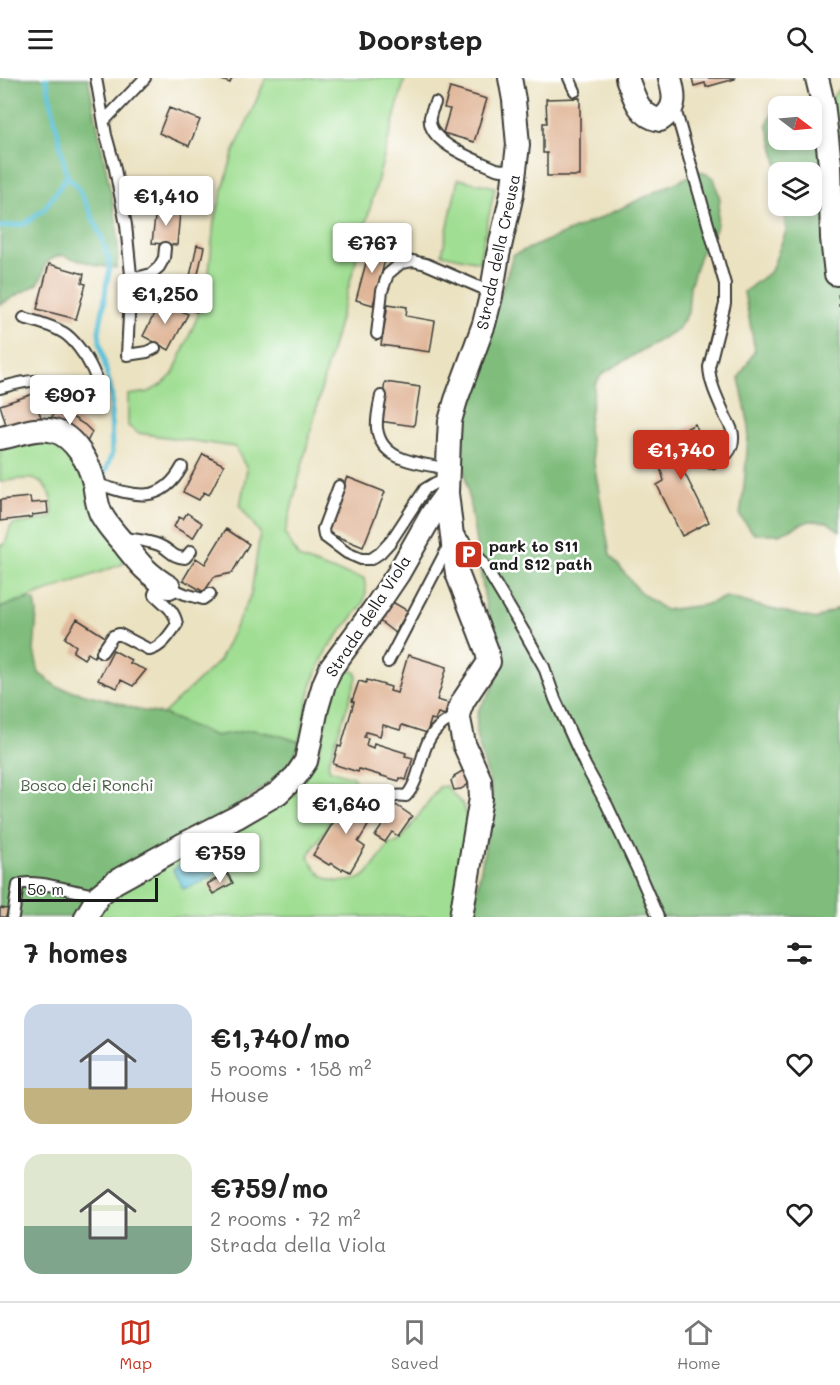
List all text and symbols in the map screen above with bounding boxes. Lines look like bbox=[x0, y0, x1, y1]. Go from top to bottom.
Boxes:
text: Doorstep bbox=[358, 22, 482, 57]
icon: menu bbox=[24, 23, 57, 56]
icon: search bbox=[783, 23, 816, 56]
north arrow bbox=[768, 96, 822, 150]
map controls bbox=[768, 96, 822, 216]
button: layers bbox=[768, 162, 822, 216]
street label: Strada della Creusa bbox=[471, 172, 524, 332]
pin: €1,410 bbox=[117, 176, 215, 227]
text: €1,410 bbox=[133, 182, 199, 208]
pin: €767 bbox=[336, 223, 408, 274]
text: €767 bbox=[347, 229, 397, 255]
pin: €1,250 bbox=[116, 274, 214, 325]
text: €1,250 bbox=[132, 280, 198, 306]
pin: €907 bbox=[34, 375, 106, 426]
text: €907 bbox=[44, 381, 96, 407]
pin: €1,740 bbox=[632, 430, 730, 481]
text: €1,740 bbox=[647, 436, 715, 462]
place label: park to S11 and S12 path bbox=[489, 535, 592, 574]
parking icon: park to S11 and S12 path bbox=[452, 539, 484, 571]
street label: Strada della Viola bbox=[320, 551, 415, 681]
park label: Bosco dei Ronchi bbox=[20, 774, 154, 795]
pin: €1,640 bbox=[297, 784, 395, 835]
text: €1,640 bbox=[312, 790, 380, 816]
pin: €759 bbox=[184, 833, 256, 884]
text: €759 bbox=[194, 839, 246, 865]
scale bar bbox=[18, 875, 158, 902]
text: 50 m bbox=[27, 878, 64, 899]
text: 7 homes bbox=[24, 936, 128, 970]
icon: filters bbox=[783, 937, 816, 970]
text: €1,740/mo bbox=[210, 1021, 350, 1055]
icon: home bbox=[72, 1028, 144, 1100]
icon: heart bbox=[783, 1048, 816, 1081]
text: 5 rooms · 158 m² bbox=[210, 1055, 372, 1081]
text: House bbox=[210, 1081, 269, 1107]
text: €759/mo bbox=[210, 1171, 328, 1205]
icon: home bbox=[72, 1178, 144, 1250]
icon: heart bbox=[783, 1198, 816, 1231]
text: 2 rooms · 72 m² bbox=[210, 1205, 361, 1231]
text: Strada della Viola bbox=[210, 1231, 386, 1257]
tab: Map bbox=[119, 1316, 152, 1373]
tab: Saved bbox=[391, 1316, 438, 1373]
tab: Home bbox=[677, 1316, 721, 1373]

